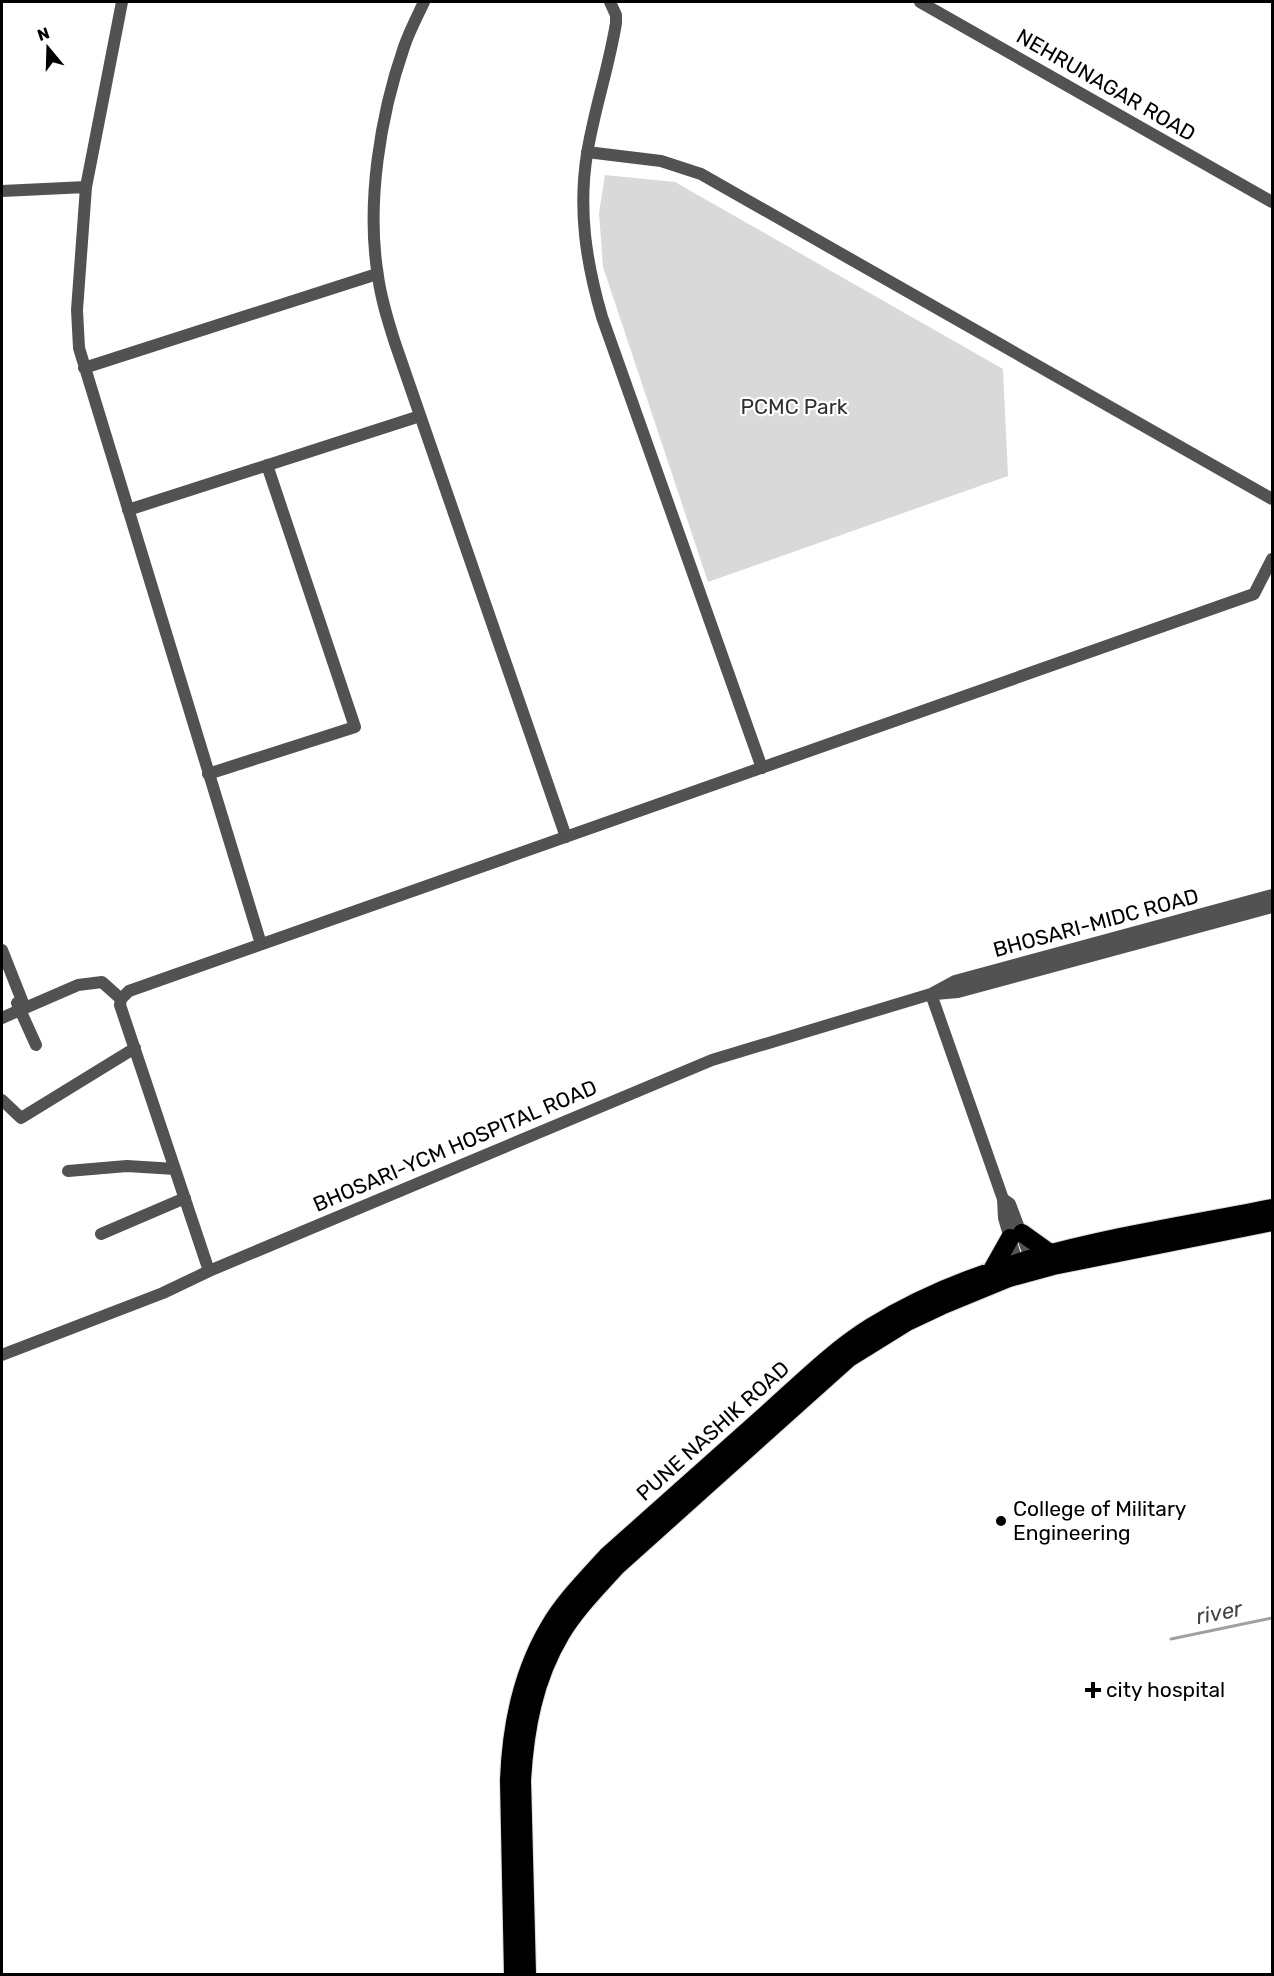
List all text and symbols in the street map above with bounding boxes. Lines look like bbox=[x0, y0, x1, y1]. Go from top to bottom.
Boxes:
north arrow bbox=[18, 18, 78, 78]
text: N bbox=[35, 23, 52, 45]
street label: NEHRUNAGAR ROAD bbox=[1012, 23, 1200, 146]
park label: PCMC Park bbox=[741, 394, 848, 419]
street label: BHOSARI-MIDC ROAD bbox=[990, 883, 1201, 962]
street label: BHOSARI-YCM HOSPITAL ROAD bbox=[309, 1074, 600, 1217]
street label: PUNE NASHIK ROAD bbox=[631, 1356, 794, 1506]
place label: College of Military Engineering bbox=[1013, 1496, 1187, 1545]
marker: College of Military Engineering bbox=[994, 1514, 1008, 1528]
water label: river bbox=[1194, 1595, 1246, 1630]
place label: city hospital bbox=[1106, 1677, 1225, 1702]
marker: city hospital bbox=[1084, 1681, 1102, 1699]

